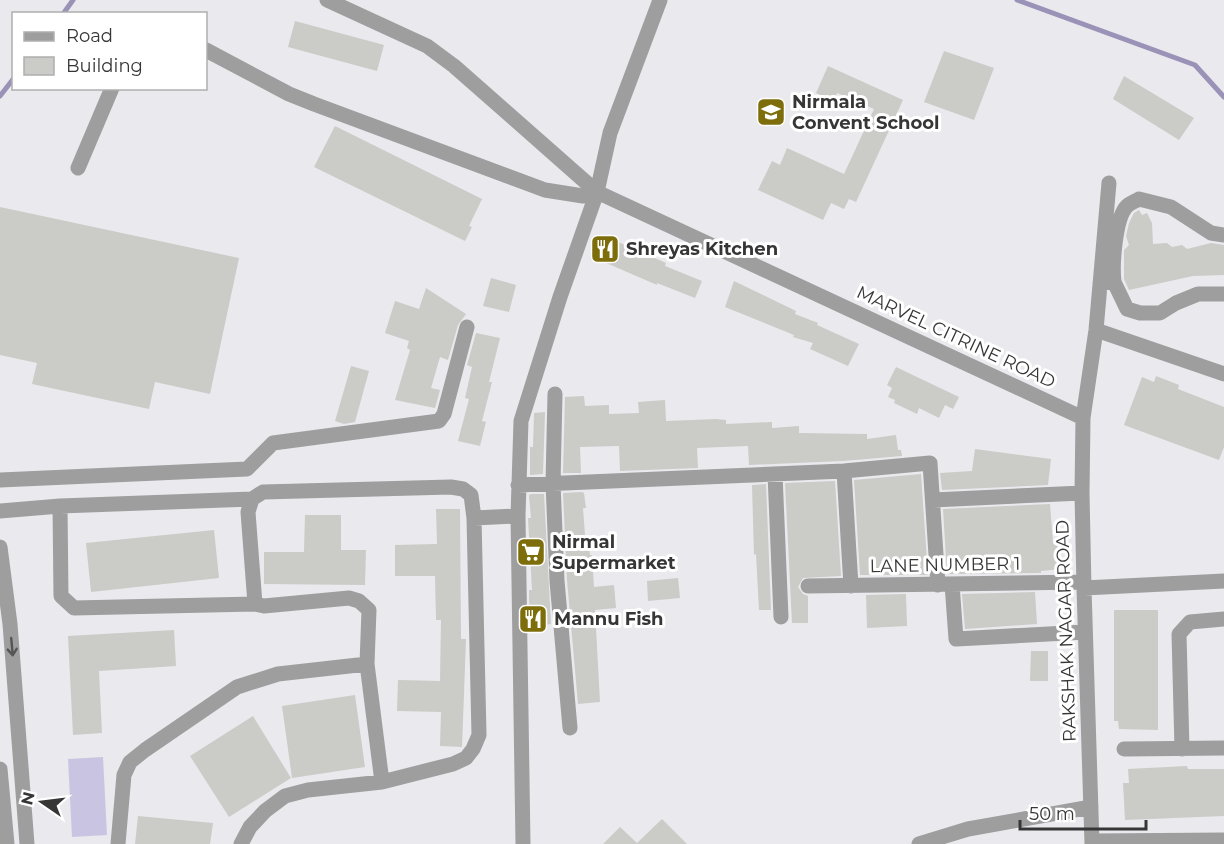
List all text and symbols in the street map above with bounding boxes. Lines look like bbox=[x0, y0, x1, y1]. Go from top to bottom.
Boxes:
legend bbox=[12, 12, 207, 90]
text: Road bbox=[66, 25, 113, 47]
text: Building bbox=[66, 55, 143, 77]
place label: Nirmala Convent School bbox=[792, 91, 940, 134]
school or university icon: Nirmala Convent School bbox=[755, 96, 787, 128]
restaurant icon: Shreyas Kitchen bbox=[589, 233, 621, 265]
place label: Shreyas Kitchen bbox=[626, 238, 778, 260]
street label: MARVEL CITRINE ROAD bbox=[853, 281, 1059, 393]
street label: RAKSHAK NAGAR ROAD bbox=[1051, 520, 1081, 742]
place label: Nirmal Supermarket bbox=[552, 531, 676, 574]
supermarket icon: Nirmal Supermarket bbox=[515, 536, 547, 568]
street label: LANE NUMBER 1 bbox=[869, 553, 1021, 577]
restaurant icon: Mannu Fish bbox=[517, 603, 549, 635]
place label: Mannu Fish bbox=[554, 608, 664, 630]
one-way arrow bbox=[6, 636, 17, 656]
north arrow bbox=[12, 772, 72, 832]
text: N bbox=[17, 790, 39, 807]
scale bar bbox=[1020, 793, 1146, 831]
text: 50 m bbox=[1029, 803, 1075, 825]

